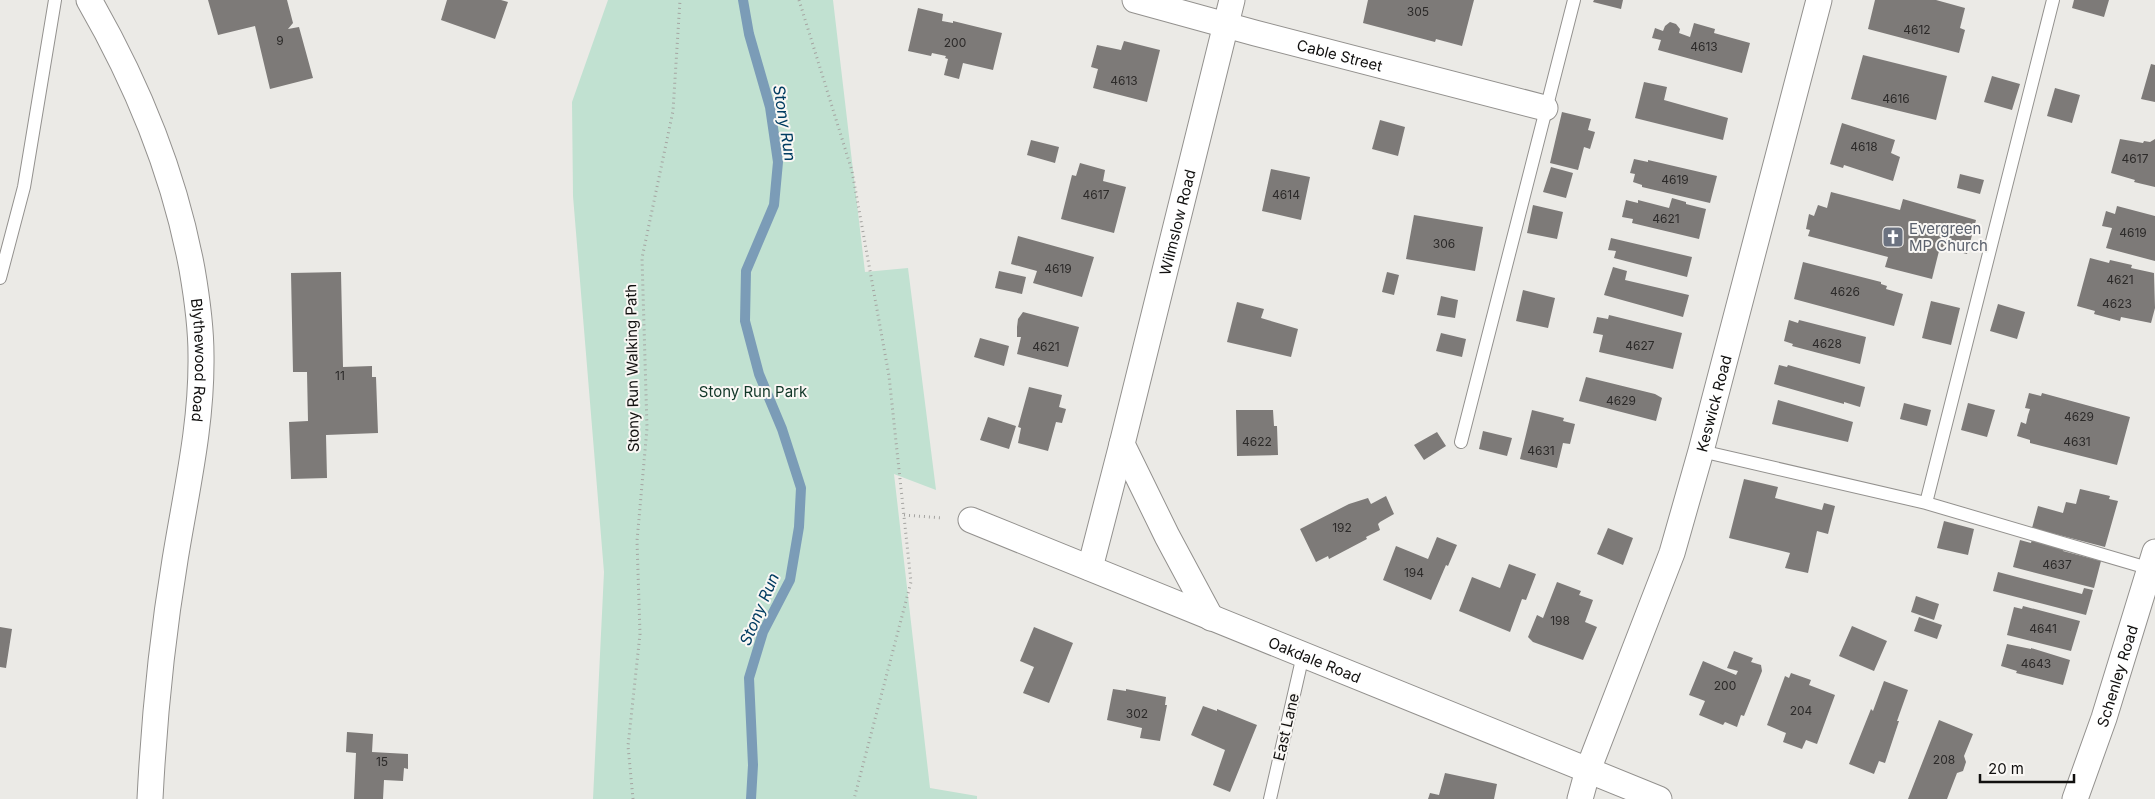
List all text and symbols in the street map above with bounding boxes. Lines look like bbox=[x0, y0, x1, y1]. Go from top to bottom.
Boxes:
house number: 305 bbox=[1407, 4, 1429, 19]
house number: 4612 bbox=[1903, 22, 1931, 37]
house number: 9 bbox=[276, 33, 284, 48]
house number: 200 bbox=[944, 35, 966, 50]
street label: Cable Street bbox=[1295, 35, 1385, 75]
house number: 4613 bbox=[1690, 39, 1718, 54]
house number: 4613 bbox=[1110, 73, 1138, 88]
water label: Stony Run bbox=[769, 83, 801, 163]
house number: 4616 bbox=[1882, 91, 1910, 106]
house number: 4618 bbox=[1850, 139, 1878, 154]
house number: 4617 bbox=[2122, 151, 2149, 166]
street label: Wilmslow Road bbox=[1155, 167, 1199, 277]
house number: 4619 bbox=[1661, 172, 1689, 187]
house number: 4617 bbox=[1083, 187, 1110, 202]
house number: 4614 bbox=[1272, 187, 1300, 202]
house number: 4621 bbox=[1652, 211, 1680, 226]
place label: Evergreen MP Church bbox=[1909, 219, 1988, 255]
church icon: Evergreen MP Church bbox=[1881, 225, 1905, 249]
house number: 4619 bbox=[2119, 225, 2147, 240]
house number: 306 bbox=[1433, 236, 1455, 251]
house number: 4619 bbox=[1044, 261, 1072, 276]
house number: 4621 bbox=[2106, 272, 2134, 287]
street label: Stony Run Walking Path bbox=[621, 284, 643, 452]
house number: 4626 bbox=[1830, 284, 1860, 299]
house number: 4623 bbox=[2102, 296, 2132, 311]
street label: Blythewood Road bbox=[187, 297, 211, 423]
house number: 4628 bbox=[1812, 336, 1842, 351]
house number: 4627 bbox=[1625, 338, 1655, 353]
house number: 4621 bbox=[1032, 339, 1060, 354]
street label: Keswick Road bbox=[1692, 353, 1735, 454]
house number: 11 bbox=[335, 368, 345, 383]
park label: Stony Run Park bbox=[699, 382, 808, 401]
house number: 4629 bbox=[1606, 393, 1636, 408]
house number: 4629 bbox=[2064, 409, 2094, 424]
house number: 4622 bbox=[1242, 434, 1272, 449]
house number: 4631 bbox=[2063, 434, 2091, 449]
house number: 4631 bbox=[1527, 443, 1555, 458]
house number: 192 bbox=[1332, 520, 1352, 535]
house number: 4637 bbox=[2042, 557, 2072, 572]
house number: 194 bbox=[1404, 565, 1424, 580]
water label: Stony Run bbox=[735, 570, 783, 648]
house number: 198 bbox=[1550, 613, 1570, 628]
house number: 4641 bbox=[2029, 621, 2057, 636]
street label: Schenley Road bbox=[2092, 623, 2142, 730]
street label: Oakdale Road bbox=[1266, 632, 1364, 687]
house number: 4643 bbox=[2021, 656, 2051, 671]
house number: 200 bbox=[1714, 678, 1736, 693]
street label: East Lane bbox=[1269, 691, 1303, 763]
house number: 204 bbox=[1790, 703, 1813, 718]
house number: 302 bbox=[1126, 706, 1148, 721]
house number: 208 bbox=[1933, 752, 1955, 767]
scale bar bbox=[1980, 752, 2074, 784]
house number: 15 bbox=[376, 754, 388, 769]
text: 20 m bbox=[1988, 759, 2024, 778]

